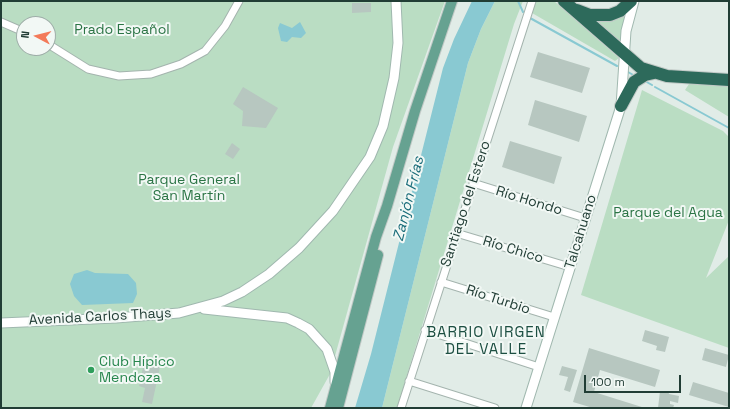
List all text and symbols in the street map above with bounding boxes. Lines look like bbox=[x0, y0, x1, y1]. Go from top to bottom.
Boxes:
north arrow bbox=[16, 16, 56, 56]
park label: Prado Español bbox=[74, 22, 170, 38]
text: N bbox=[18, 30, 32, 39]
street label: Santiago del Estero bbox=[438, 139, 494, 269]
water label: Zanjón Frías bbox=[390, 155, 428, 243]
park label: Parque General San Martín bbox=[138, 172, 240, 204]
street label: Río Hondo bbox=[494, 183, 564, 219]
street label: Talcahuano bbox=[562, 193, 600, 271]
park label: Parque del Agua bbox=[613, 205, 723, 221]
street label: Río Chico bbox=[481, 233, 545, 267]
street label: Río Turbio bbox=[464, 282, 532, 318]
street label: Avenida Carlos Thays bbox=[28, 305, 172, 329]
district label: BARRIO VIRGEN DEL VALLE bbox=[426, 324, 546, 359]
place label: Club Hípico Mendoza bbox=[99, 354, 175, 386]
marker: Club Hípico Mendoza bbox=[86, 365, 96, 375]
scale bar bbox=[586, 367, 683, 393]
text: 100 m bbox=[591, 374, 625, 390]

